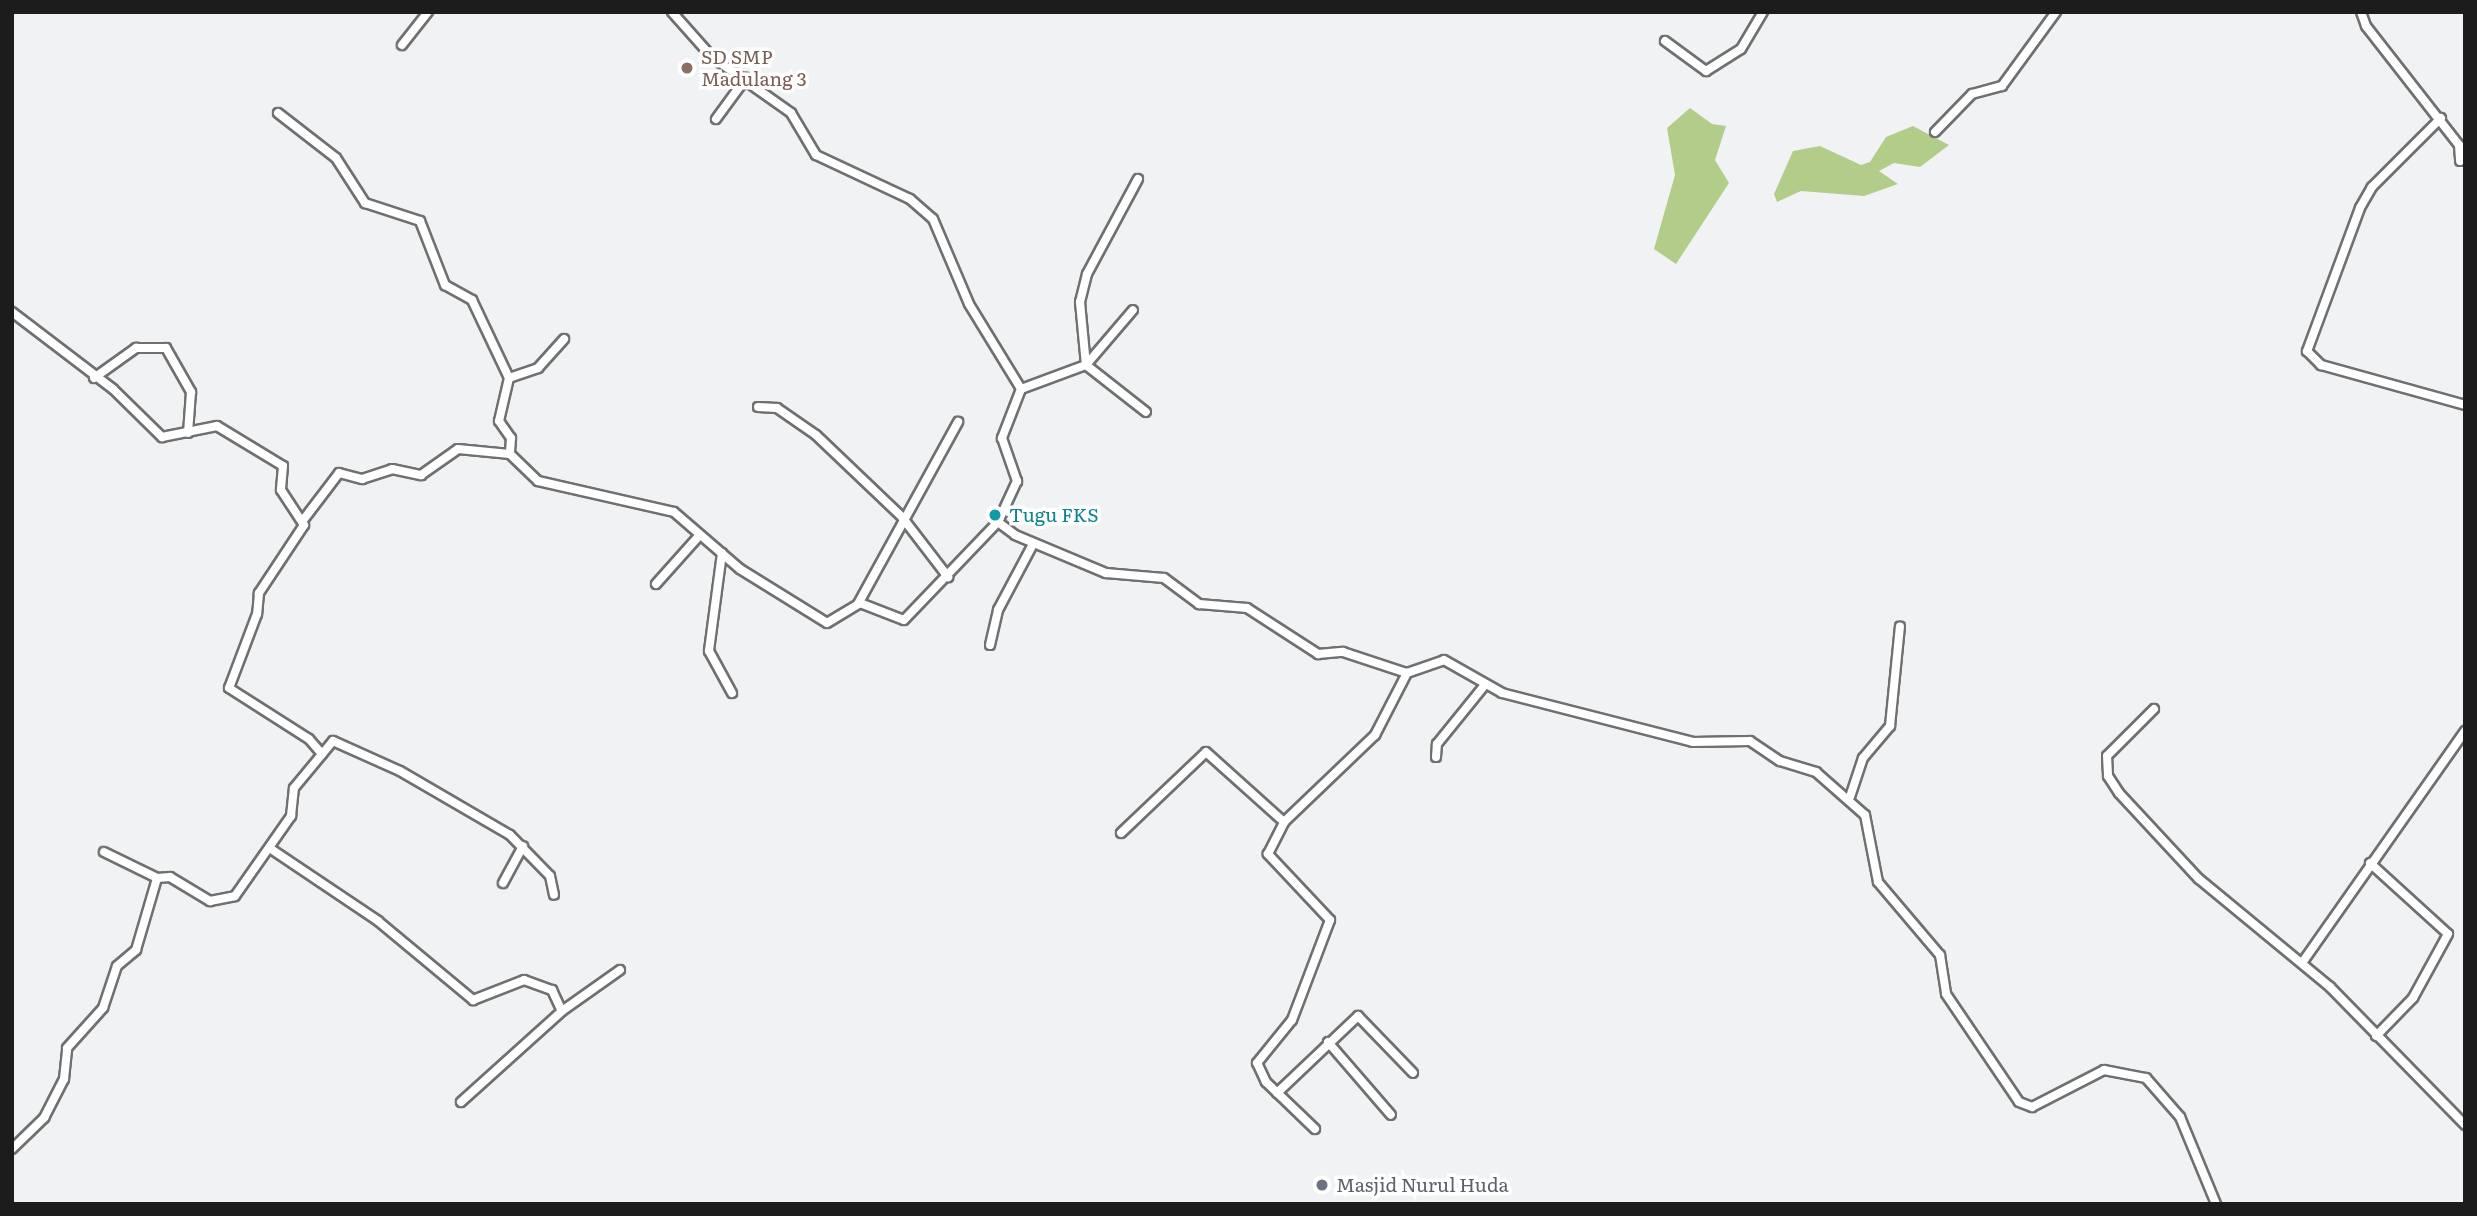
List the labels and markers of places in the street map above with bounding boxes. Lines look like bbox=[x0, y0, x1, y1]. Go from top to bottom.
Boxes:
place label: SD SMP Madulang 3 bbox=[701, 46, 807, 90]
marker: SD SMP Madulang 3 bbox=[679, 60, 695, 76]
place label: Tugu FKS bbox=[1009, 504, 1099, 526]
marker: Tugu FKS bbox=[987, 507, 1003, 523]
place label: Masjid Nurul Huda bbox=[1336, 1174, 1509, 1196]
marker: Masjid Nurul Huda bbox=[1314, 1177, 1330, 1193]

